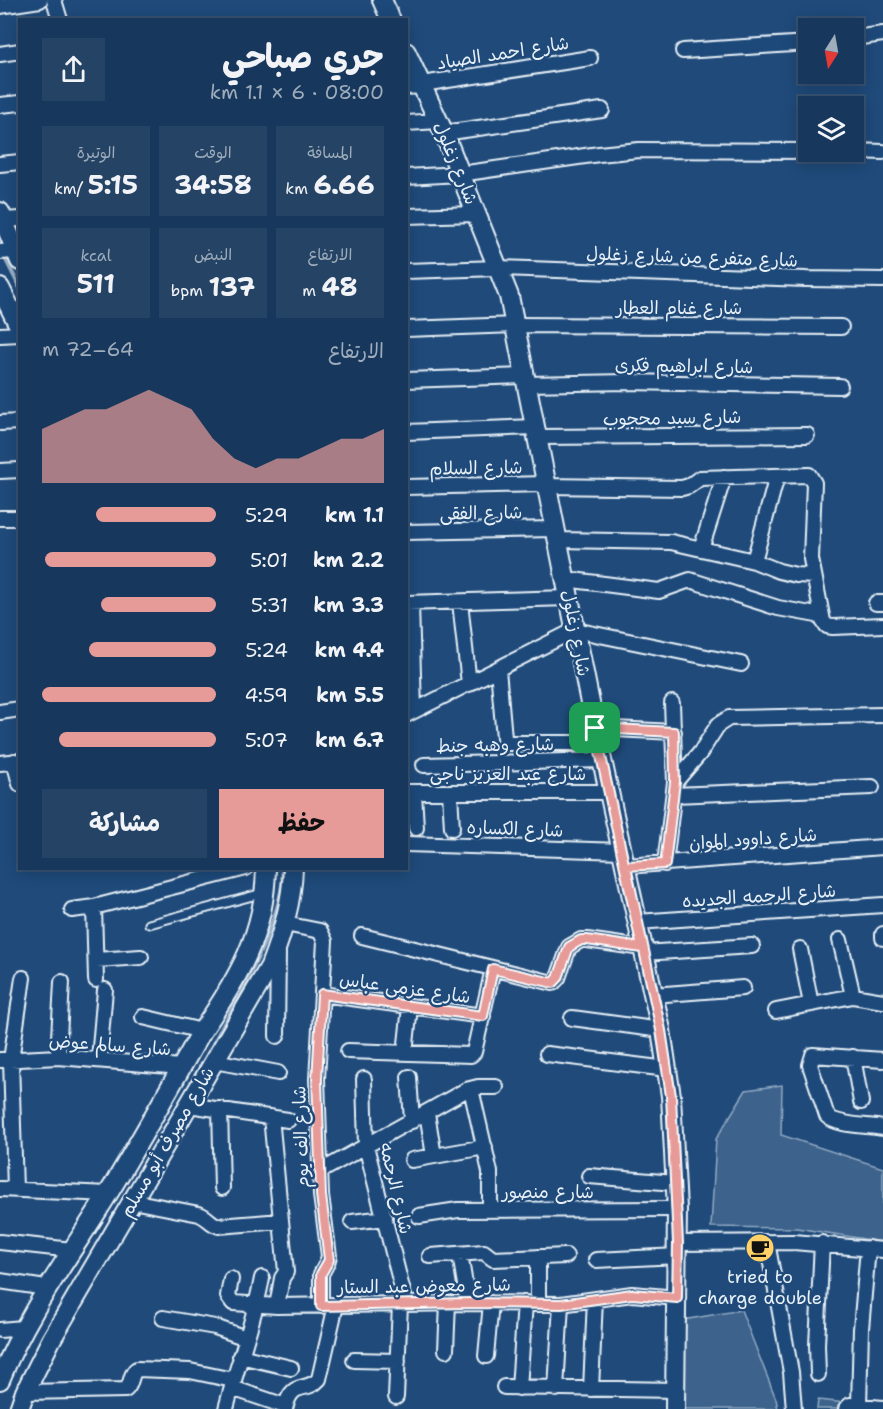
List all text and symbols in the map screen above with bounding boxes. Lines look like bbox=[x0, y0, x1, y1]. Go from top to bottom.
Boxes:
north arrow bbox=[798, 18, 864, 84]
map controls bbox=[798, 18, 864, 162]
street label: شارع احمد الصياد bbox=[435, 31, 571, 75]
text: جري صباحي bbox=[222, 34, 384, 79]
button: share bbox=[42, 38, 105, 101]
text: 08:00 · 6 × 1.1 km bbox=[210, 79, 384, 105]
button: layers bbox=[798, 96, 864, 162]
street label: شارع زغلول bbox=[428, 118, 484, 208]
text: الوتيرة bbox=[77, 142, 115, 163]
text: الوقت bbox=[194, 142, 232, 163]
text: المسافة bbox=[307, 142, 353, 163]
text: 5:15 bbox=[88, 167, 138, 202]
text: 34:58 bbox=[174, 167, 252, 202]
text: 6.66 bbox=[313, 167, 375, 202]
text: /km bbox=[54, 178, 88, 199]
text: km bbox=[285, 178, 313, 199]
street label: شارع متفرع من شارع زغلول bbox=[586, 241, 798, 273]
text: النبض bbox=[194, 244, 232, 265]
text: الارتفاع bbox=[308, 244, 352, 265]
text: kcal bbox=[80, 245, 112, 266]
text: 511 bbox=[77, 266, 115, 301]
text: 137 bbox=[209, 269, 255, 304]
text: 48 bbox=[322, 269, 358, 304]
text: bpm bbox=[171, 280, 209, 301]
text: m bbox=[302, 280, 322, 301]
street label: شارع غنام العطار bbox=[614, 296, 742, 322]
text: 64–72 m bbox=[42, 336, 134, 362]
text: الارتفاع bbox=[328, 338, 384, 364]
street label: شارع ابراهيم فكرى bbox=[615, 353, 753, 381]
street label: شارع سيد محجوب bbox=[603, 405, 741, 431]
street label: شارع السلام bbox=[429, 455, 523, 483]
street label: شارع الفقى bbox=[439, 500, 523, 526]
text: 5:29 bbox=[245, 502, 288, 528]
text: 1.1 km bbox=[325, 502, 384, 528]
text: 5:01 bbox=[250, 547, 288, 573]
text: 2.2 km bbox=[313, 547, 384, 573]
street label: شارع زغلول bbox=[556, 588, 596, 678]
text: 5:31 bbox=[251, 592, 288, 618]
text: 3.3 km bbox=[313, 592, 384, 618]
text: 5:24 bbox=[245, 637, 288, 663]
text: 4.4 km bbox=[315, 637, 384, 663]
text: 4:59 bbox=[244, 682, 288, 708]
text: 5.5 km bbox=[316, 682, 384, 708]
pin bbox=[569, 702, 620, 753]
icon: arrive bbox=[578, 711, 611, 744]
text: 5:07 bbox=[245, 727, 288, 753]
text: 6.7 km bbox=[315, 727, 384, 753]
street label: شارع وهبه جنط bbox=[436, 732, 554, 758]
street label: شارع عبد العزيز ناجى bbox=[430, 762, 586, 786]
button: مشاركة bbox=[42, 789, 207, 858]
button: حفظ bbox=[219, 789, 384, 858]
street label: شارع الكساره bbox=[466, 815, 564, 843]
street label: شارع داوود الموان bbox=[688, 823, 818, 855]
street label: شارع الرحمه الجديده bbox=[681, 879, 837, 913]
street label: شارع عزمى عباس bbox=[338, 967, 472, 1009]
street label: شارع سالم عوض bbox=[48, 1029, 172, 1063]
street label: شارع مصرف أبو مسلم bbox=[114, 1062, 222, 1223]
street label: شارع الف يوم bbox=[287, 1085, 317, 1189]
street label: شارع الرحمه bbox=[374, 1140, 418, 1236]
street label: شارع منصور bbox=[500, 1180, 594, 1204]
cafe icon: tried to charge double bbox=[744, 1232, 776, 1264]
place label: tried to charge double bbox=[698, 1265, 822, 1310]
street label: شارع معوض عبد الستار bbox=[335, 1272, 511, 1300]

